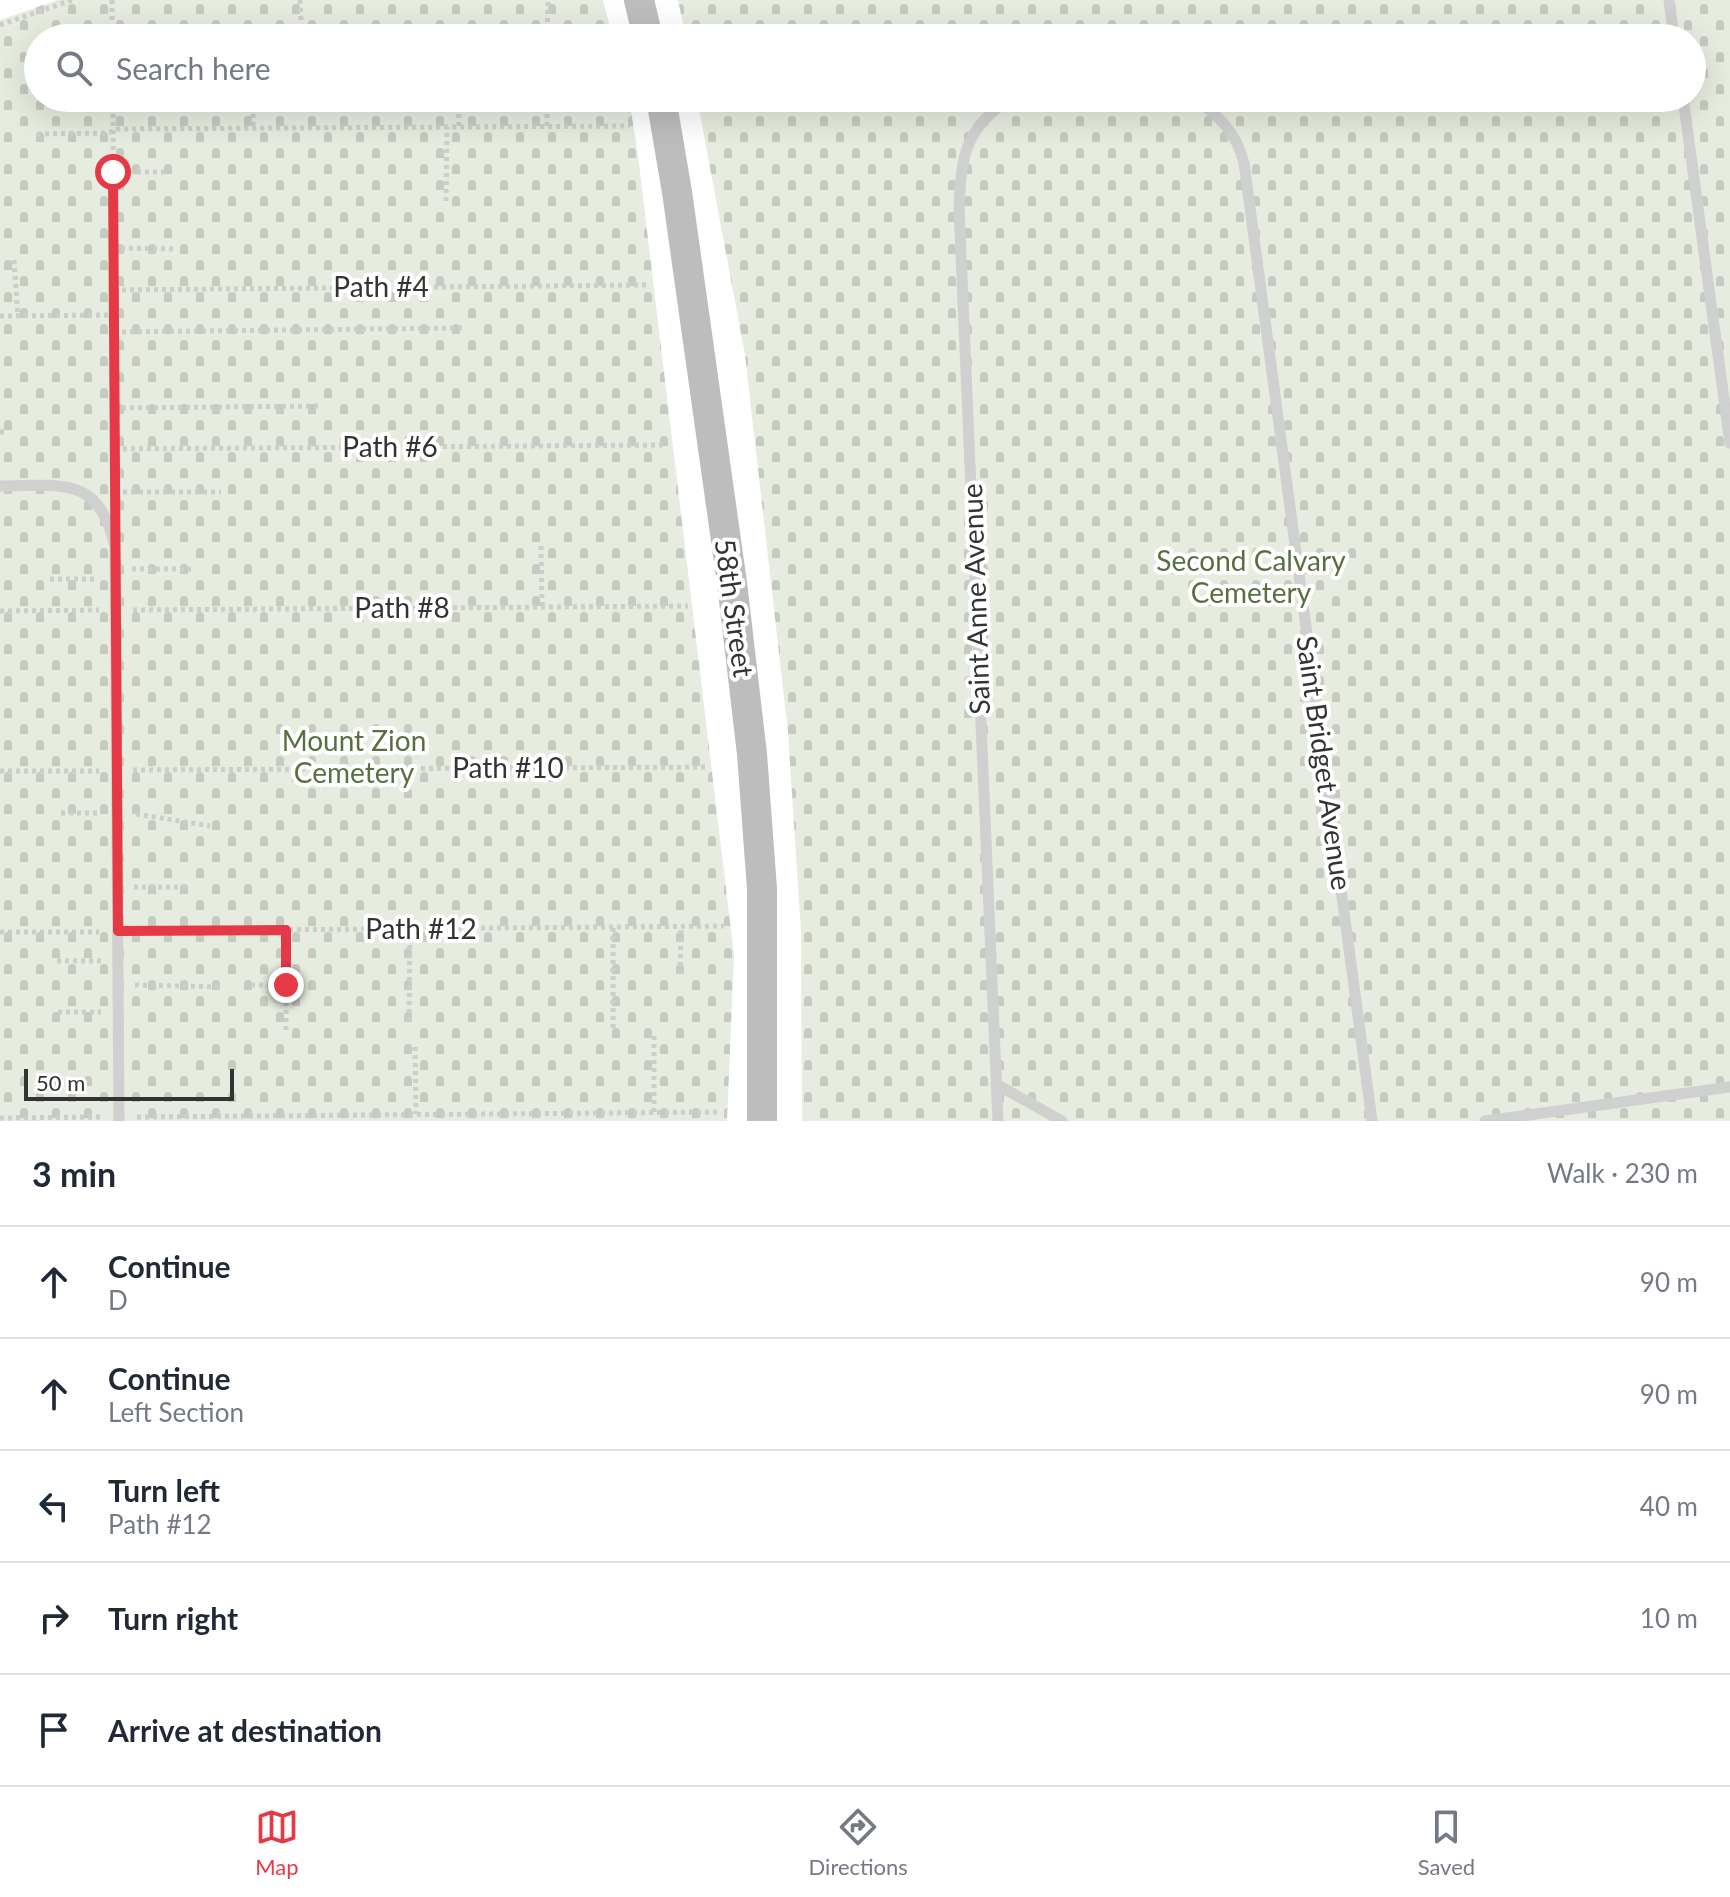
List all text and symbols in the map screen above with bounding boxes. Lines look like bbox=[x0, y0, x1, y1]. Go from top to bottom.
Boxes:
search box bbox=[24, 24, 1706, 112]
icon: search bbox=[52, 46, 96, 90]
text: Search here bbox=[116, 50, 271, 86]
route start bbox=[95, 154, 131, 190]
street label: Path #4 bbox=[333, 269, 429, 303]
street label: Path #6 bbox=[342, 429, 438, 463]
street label: Saint Anne Avenue bbox=[954, 483, 996, 715]
street label: 58th Street bbox=[708, 537, 762, 679]
park label: Second Calvary Cemetery bbox=[1156, 543, 1346, 609]
street label: Path #8 bbox=[354, 590, 450, 624]
street label: Saint Bridget Avenue bbox=[1290, 633, 1360, 892]
park label: Mount Zion Cemetery bbox=[282, 723, 426, 789]
street label: Path #10 bbox=[452, 750, 564, 784]
street label: Path #12 bbox=[365, 911, 477, 945]
route end bbox=[268, 967, 304, 1003]
scale bar bbox=[24, 1065, 234, 1101]
text: 50 m bbox=[36, 1069, 85, 1096]
text: 3 min bbox=[32, 1153, 116, 1194]
text: Walk · 230 m bbox=[1547, 1157, 1698, 1189]
text: Continue bbox=[108, 1248, 231, 1284]
icon: ahead bbox=[32, 1260, 76, 1304]
text: 90 m bbox=[1640, 1266, 1698, 1298]
text: D bbox=[108, 1284, 128, 1316]
text: Continue bbox=[108, 1360, 231, 1396]
icon: ahead bbox=[32, 1372, 76, 1416]
text: 90 m bbox=[1640, 1378, 1698, 1410]
text: Left Section bbox=[108, 1396, 244, 1428]
text: Turn left bbox=[108, 1472, 220, 1508]
icon: left bbox=[32, 1484, 76, 1528]
text: 40 m bbox=[1640, 1490, 1698, 1522]
text: Path #12 bbox=[108, 1508, 212, 1540]
icon: right bbox=[32, 1596, 76, 1640]
text: Turn right bbox=[108, 1600, 238, 1636]
text: 10 m bbox=[1640, 1602, 1698, 1634]
icon: arrive bbox=[32, 1708, 76, 1752]
text: Arrive at destination bbox=[108, 1712, 382, 1748]
tab: Map bbox=[255, 1805, 299, 1880]
tab: Directions bbox=[809, 1805, 908, 1880]
tab: Saved bbox=[1418, 1805, 1475, 1880]

